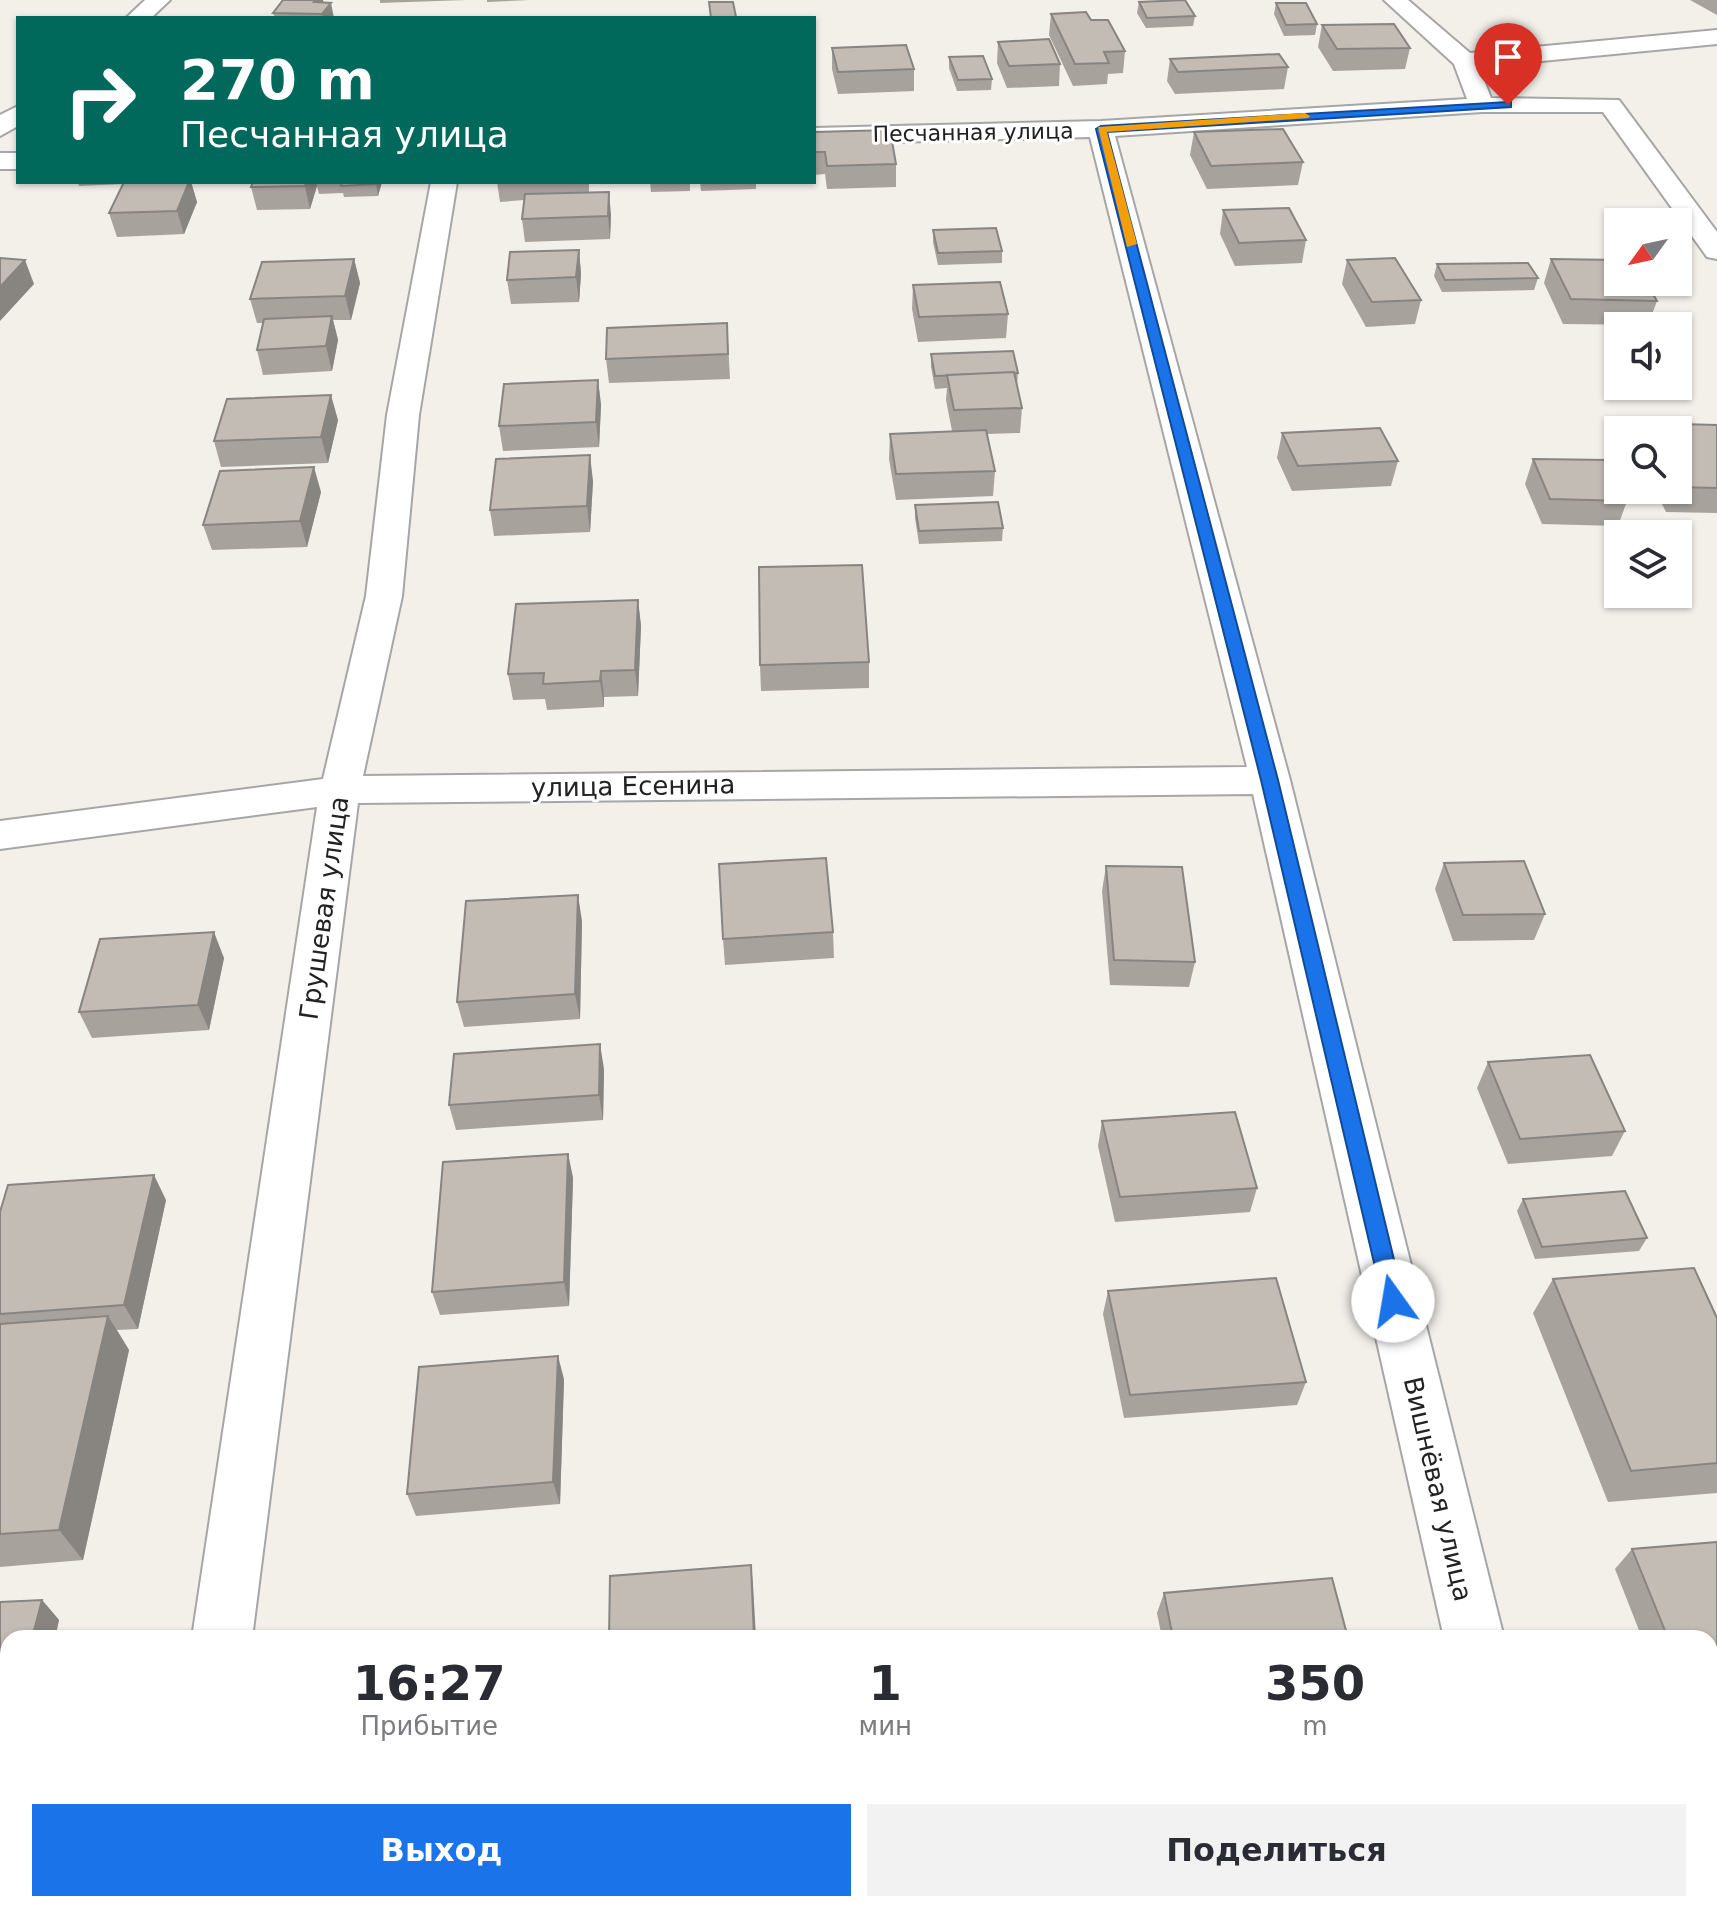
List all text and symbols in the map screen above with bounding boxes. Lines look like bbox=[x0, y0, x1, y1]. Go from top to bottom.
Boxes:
pin bbox=[1474, 23, 1542, 105]
icon: arrive bbox=[1486, 35, 1530, 79]
text: 270 m bbox=[180, 47, 375, 112]
icon: right bbox=[48, 48, 152, 152]
text: Песчанная улица bbox=[180, 114, 509, 155]
street label: Песчанная улица bbox=[872, 118, 1074, 147]
north arrow bbox=[1604, 208, 1692, 296]
map controls bbox=[1604, 208, 1692, 608]
button: sound bbox=[1604, 312, 1692, 400]
button: search bbox=[1604, 416, 1692, 504]
button: layers bbox=[1604, 520, 1692, 608]
street label: улица Есенина bbox=[531, 769, 735, 803]
street label: Грушевая улица bbox=[293, 794, 355, 1022]
position arrow bbox=[1351, 1259, 1435, 1343]
street label: Вишнёвая улица bbox=[1398, 1374, 1478, 1604]
text: 16:27 bbox=[353, 1655, 506, 1711]
text: 1 bbox=[869, 1655, 902, 1711]
text: 350 bbox=[1265, 1655, 1365, 1711]
text: Прибытие bbox=[360, 1711, 498, 1741]
text: мин bbox=[859, 1711, 912, 1741]
text: m bbox=[1302, 1711, 1328, 1741]
button: Выход bbox=[32, 1804, 851, 1896]
button: Поделиться bbox=[867, 1804, 1686, 1896]

